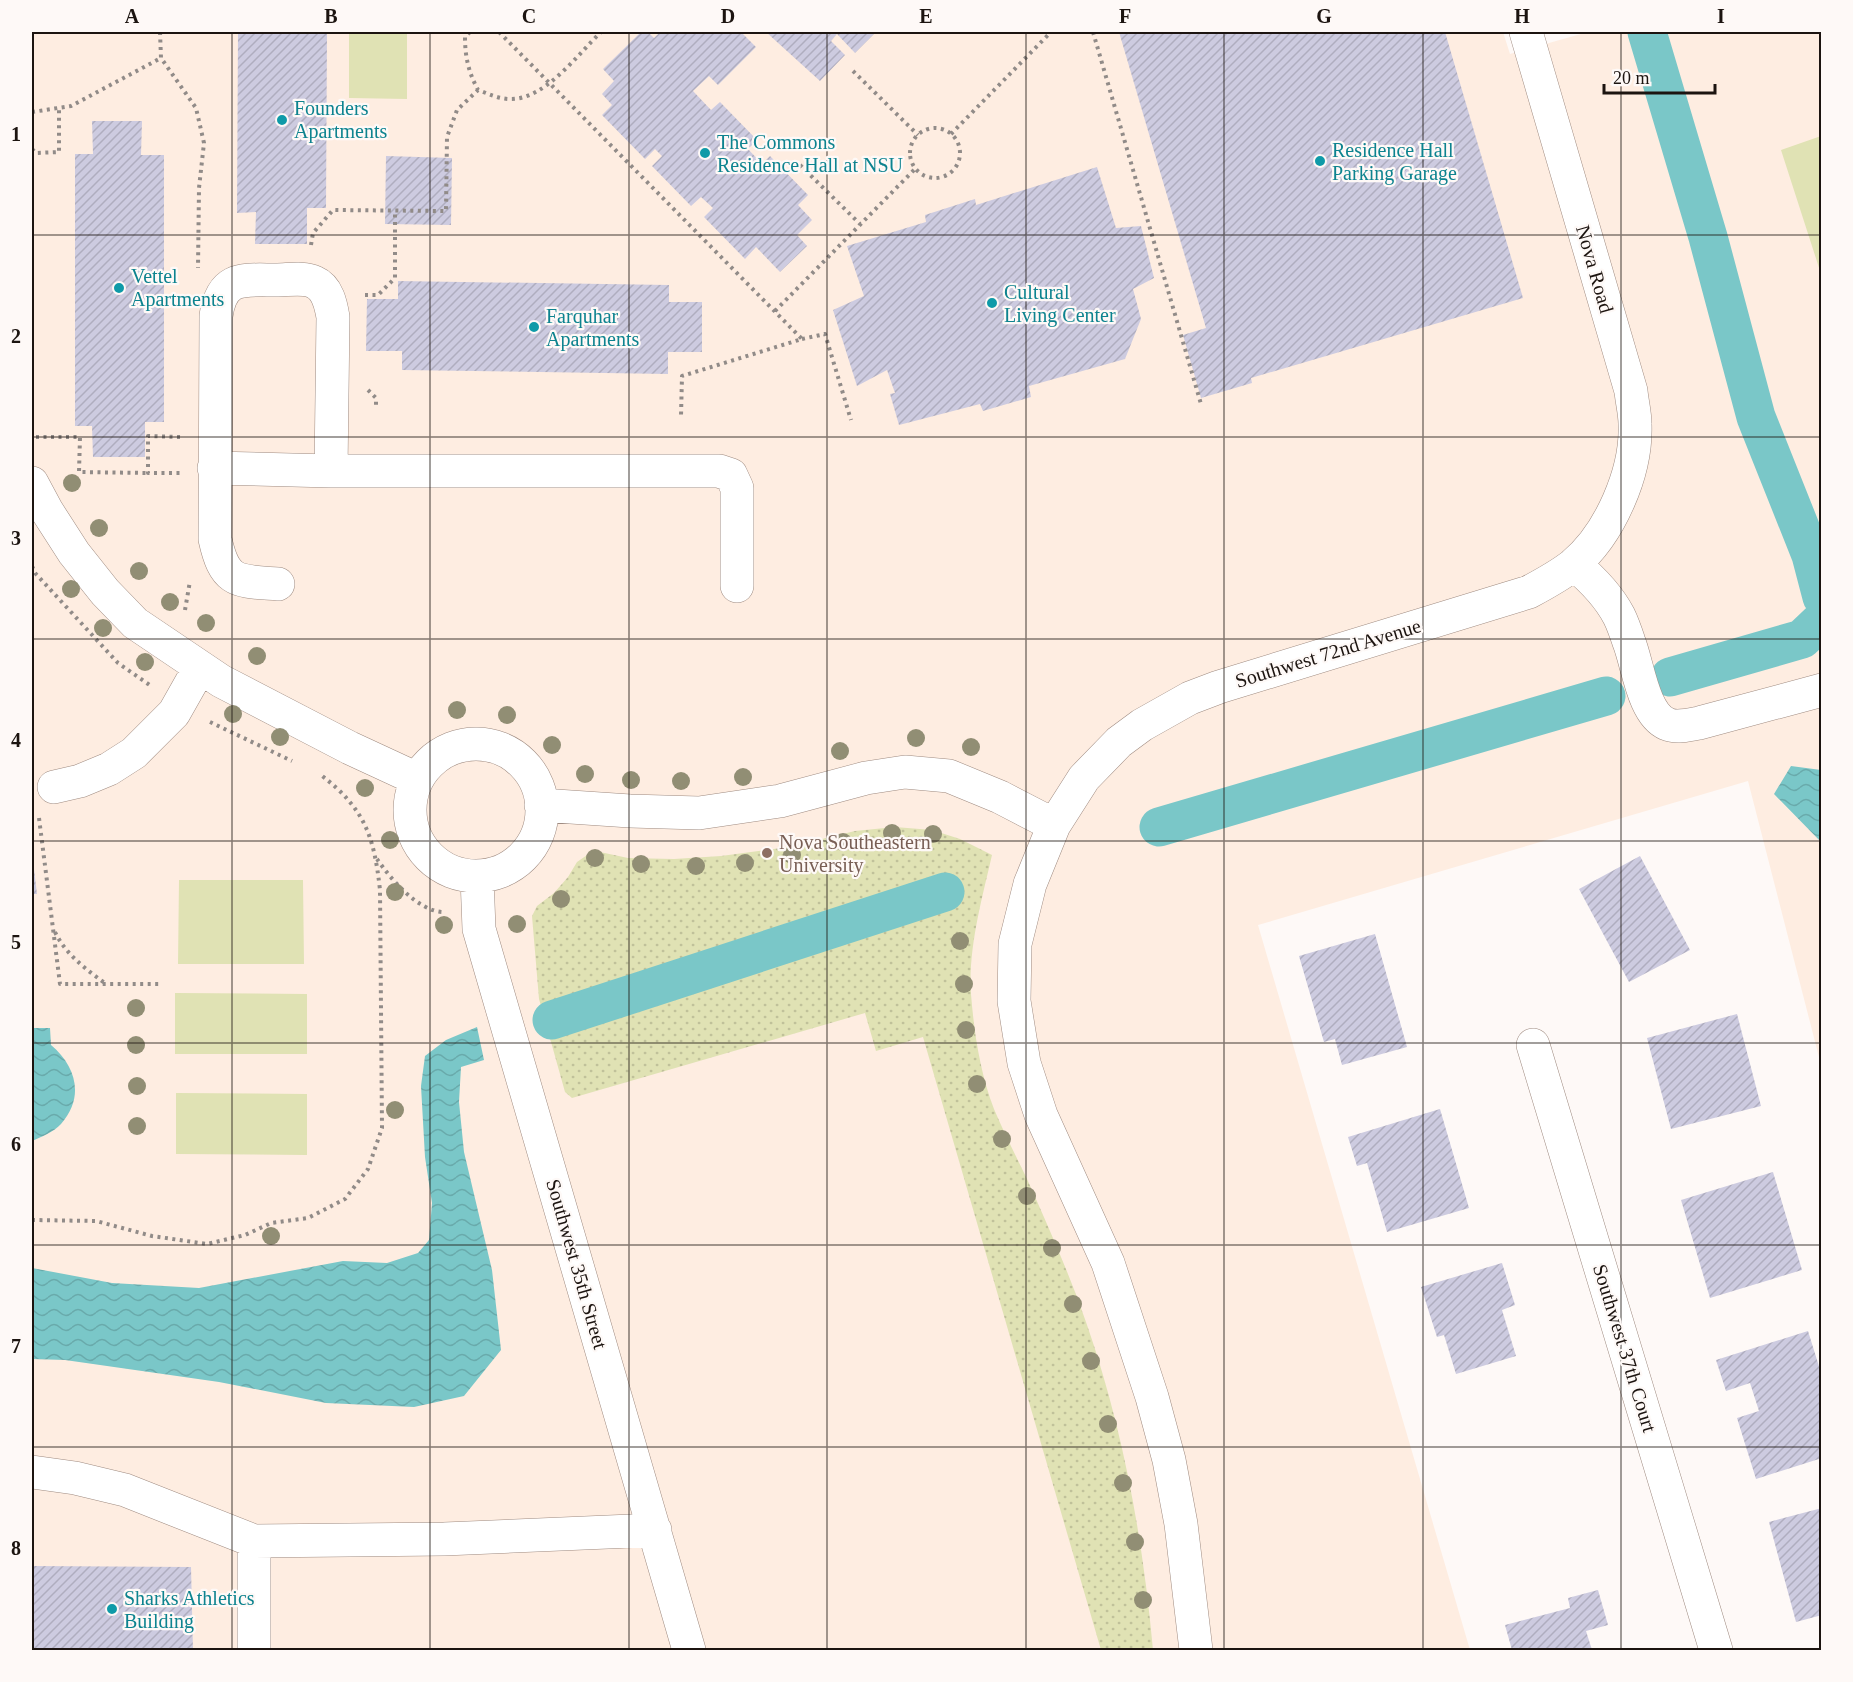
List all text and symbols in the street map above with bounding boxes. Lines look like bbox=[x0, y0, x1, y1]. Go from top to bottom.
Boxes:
text: A bbox=[125, 5, 140, 27]
text: B bbox=[324, 5, 338, 27]
text: C bbox=[522, 5, 536, 27]
text: D bbox=[721, 5, 735, 27]
text: E bbox=[919, 5, 933, 27]
text: F bbox=[1119, 5, 1131, 27]
text: G bbox=[1316, 5, 1332, 27]
text: H bbox=[1514, 5, 1530, 27]
text: I bbox=[1717, 5, 1725, 27]
scale bar bbox=[1604, 57, 1715, 95]
text: 20 m bbox=[1613, 68, 1650, 88]
place label: Founders Apartments bbox=[294, 97, 388, 143]
marker: Founders Apartments bbox=[275, 113, 289, 127]
text: 1 bbox=[11, 123, 21, 145]
place label: The Commons Residence Hall at NSU bbox=[717, 131, 904, 176]
place label: Residence Hall Parking Garage bbox=[1332, 139, 1457, 185]
marker: The Commons Residence Hall at NSU bbox=[698, 146, 712, 160]
marker: Residence Hall Parking Garage bbox=[1313, 154, 1327, 168]
street label: Nova Road bbox=[1572, 222, 1618, 316]
place label: Vettel Apartments bbox=[131, 265, 225, 311]
marker: Vettel Apartments bbox=[112, 281, 126, 295]
place label: Cultural Living Center bbox=[1004, 281, 1116, 327]
marker: Cultural Living Center bbox=[985, 296, 999, 310]
place label: Farquhar Apartments bbox=[546, 305, 640, 351]
marker: Farquhar Apartments bbox=[527, 320, 541, 334]
text: 2 bbox=[11, 325, 21, 347]
text: 3 bbox=[11, 527, 21, 549]
street label: Southwest 72nd Avenue bbox=[1233, 614, 1424, 692]
text: 4 bbox=[11, 729, 21, 751]
place label: Nova Southeastern University bbox=[779, 831, 931, 877]
marker: Nova Southeastern University bbox=[760, 846, 774, 860]
text: 5 bbox=[11, 931, 21, 953]
text: 6 bbox=[11, 1133, 21, 1155]
street label: Southwest 35th Street bbox=[542, 1177, 612, 1352]
street label: Southwest 37th Court bbox=[1589, 1261, 1661, 1435]
text: 7 bbox=[11, 1335, 21, 1357]
text: 8 bbox=[11, 1537, 21, 1559]
place label: Sharks Athletics Building bbox=[124, 1587, 255, 1633]
marker: Sharks Athletics Building bbox=[105, 1602, 119, 1616]

